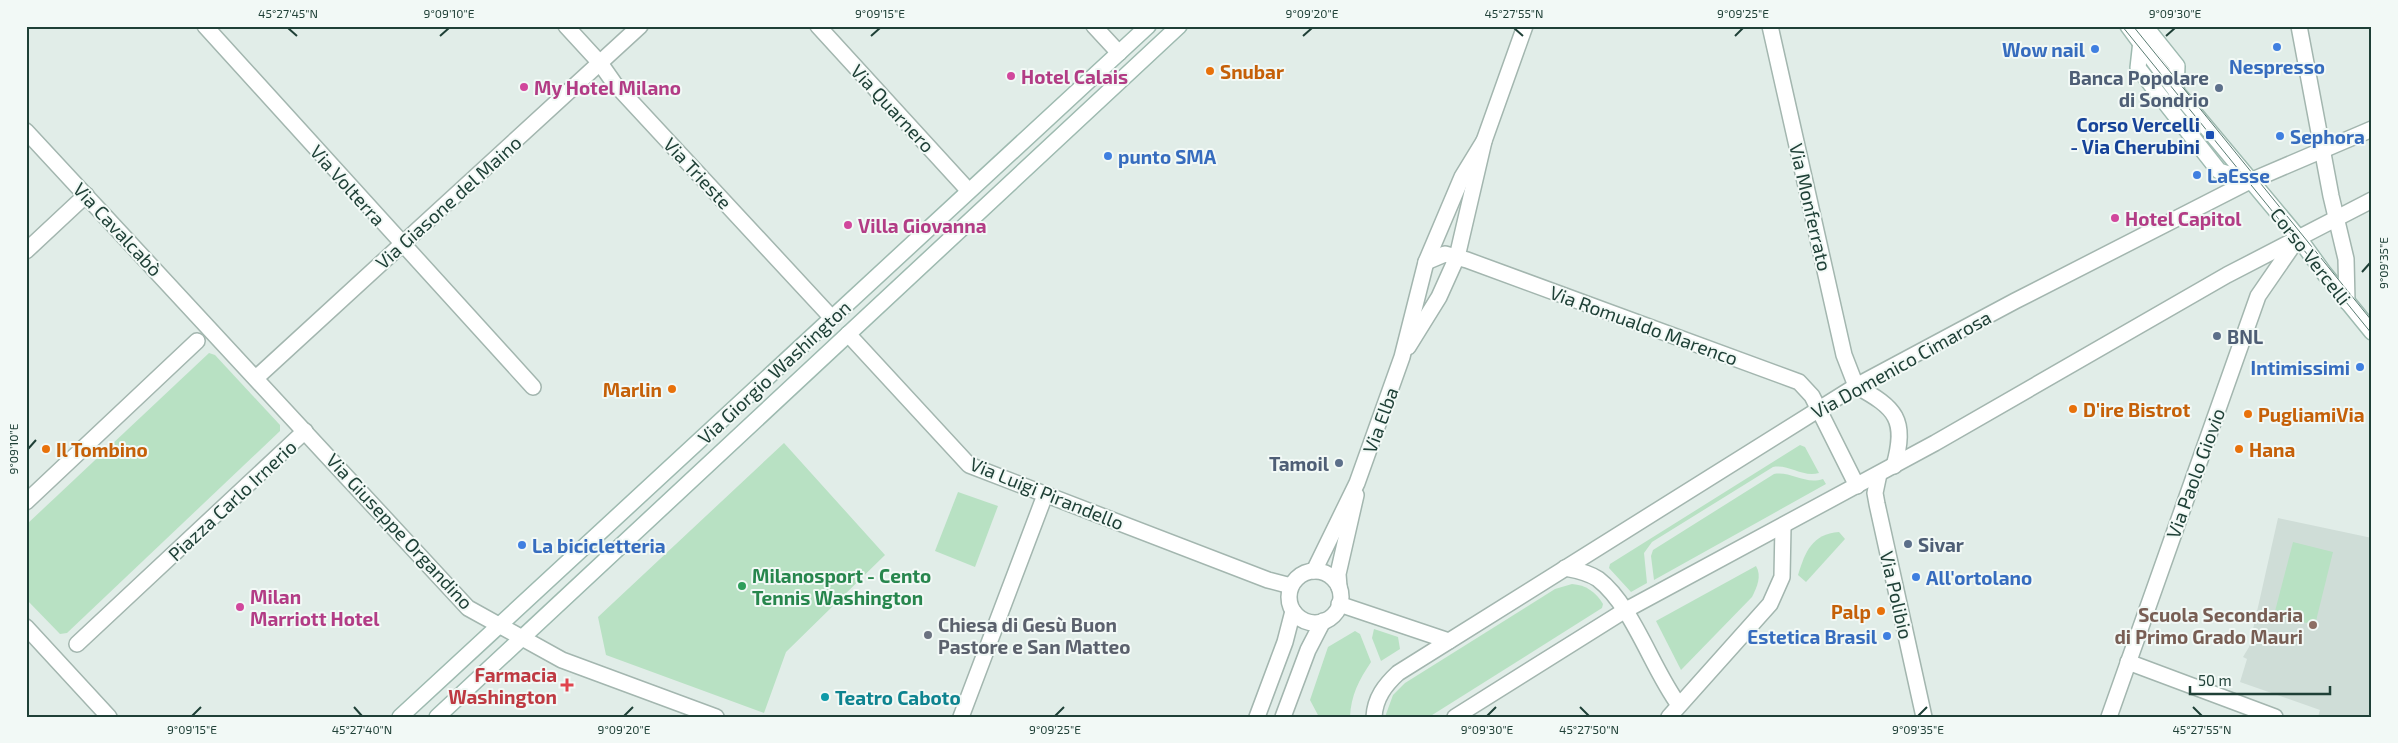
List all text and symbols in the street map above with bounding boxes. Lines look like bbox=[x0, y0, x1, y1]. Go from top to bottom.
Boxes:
text: 45°27'45"N bbox=[258, 6, 318, 20]
text: 9°09'10"E bbox=[424, 6, 475, 20]
text: 9°09'15"E bbox=[855, 6, 905, 20]
text: 9°09'20"E bbox=[1286, 6, 1339, 20]
text: 45°27'55"N bbox=[1484, 6, 1544, 20]
text: 9°09'25"E bbox=[1717, 6, 1769, 20]
text: 9°09'30"E bbox=[2149, 6, 2202, 20]
place label: Wow nail bbox=[2002, 38, 2086, 61]
marker: Nespresso bbox=[2271, 41, 2283, 53]
marker: Wow nail bbox=[2089, 43, 2101, 55]
place label: Nespresso bbox=[2229, 55, 2325, 78]
street label: Via Quarnero bbox=[846, 59, 940, 157]
place label: Snubar bbox=[1220, 60, 1284, 83]
place label: Hotel Calais bbox=[1021, 65, 1128, 88]
marker: Snubar bbox=[1204, 65, 1216, 77]
place label: Banca Popolare di Sondrio bbox=[2069, 66, 2209, 111]
marker: Hotel Calais bbox=[1005, 70, 1017, 82]
place label: My Hotel Milano bbox=[534, 76, 681, 100]
marker: My Hotel Milano bbox=[518, 81, 530, 93]
marker: Banca Popolare di Sondrio bbox=[2213, 82, 2225, 94]
place label: Corso Vercelli - Via Cherubini bbox=[2070, 113, 2200, 158]
place label: Sephora bbox=[2290, 125, 2365, 148]
marker: Corso Vercelli - Via Cherubini bbox=[2204, 129, 2216, 141]
marker: Sephora bbox=[2274, 130, 2286, 142]
street label: Via Giasone del Maino bbox=[370, 131, 526, 273]
street label: Via Trieste bbox=[659, 132, 737, 214]
street label: Via Volterra bbox=[306, 140, 390, 230]
street label: Via Monferrato bbox=[1785, 141, 1837, 273]
place label: punto SMA bbox=[1118, 145, 1217, 168]
marker: punto SMA bbox=[1102, 150, 1114, 162]
place label: LaEsse bbox=[2207, 164, 2270, 187]
marker: LaEsse bbox=[2191, 169, 2203, 181]
street label: Via Cavalcabò bbox=[69, 177, 167, 281]
street label: Corso Vercelli bbox=[2266, 203, 2356, 309]
place label: Hotel Capitol bbox=[2125, 207, 2242, 230]
marker: Hotel Capitol bbox=[2109, 212, 2121, 224]
place label: Villa Giovanna bbox=[858, 214, 987, 237]
marker: Villa Giovanna bbox=[842, 219, 854, 231]
text: 9°09'35"E bbox=[2376, 237, 2390, 289]
street label: Via Romualdo Marenco bbox=[1547, 280, 1741, 370]
street label: Via Giorgio Washington bbox=[693, 295, 855, 449]
street label: Via Domenico Cimarosa bbox=[1807, 305, 1995, 423]
place label: BNL bbox=[2227, 325, 2263, 348]
marker: BNL bbox=[2211, 330, 2223, 342]
place label: Intimissimi bbox=[2251, 356, 2350, 379]
marker: Intimissimi bbox=[2354, 361, 2366, 373]
place label: Marlin bbox=[603, 378, 662, 401]
marker: Marlin bbox=[666, 383, 678, 395]
street label: Via Elba bbox=[1357, 384, 1403, 456]
place label: D'ire Bistrot bbox=[2083, 398, 2190, 421]
marker: D'ire Bistrot bbox=[2067, 403, 2079, 415]
place label: PugliamiVia bbox=[2258, 403, 2365, 426]
street label: Via Paolo Giovio bbox=[2161, 405, 2229, 541]
marker: PugliamiVia bbox=[2242, 408, 2254, 420]
text: 9°09'10"E bbox=[6, 423, 20, 474]
street label: Piazza Carlo Irnerio bbox=[163, 435, 301, 565]
place label: Il Tombino bbox=[56, 438, 148, 461]
place label: Hana bbox=[2249, 438, 2295, 461]
marker: Il Tombino bbox=[40, 443, 52, 455]
marker: Hana bbox=[2233, 443, 2245, 455]
street label: Via Giuseppe Organdino bbox=[322, 448, 478, 614]
street label: Via Luigi Pirandello bbox=[967, 452, 1127, 534]
place label: Tamoil bbox=[1269, 452, 1330, 475]
marker: Tamoil bbox=[1333, 457, 1345, 469]
place label: Sivar bbox=[1918, 533, 1964, 556]
place label: La bicicletteria bbox=[532, 534, 666, 557]
marker: Sivar bbox=[1902, 538, 1914, 550]
marker: La bicicletteria bbox=[516, 539, 528, 551]
street label: Via Polibio bbox=[1876, 549, 1918, 641]
place label: Milanosport - Cento Tennis Washington bbox=[752, 564, 931, 609]
place label: All'ortolano bbox=[1926, 566, 2032, 589]
marker: All'ortolano bbox=[1910, 571, 1922, 583]
marker: Milanosport - Cento Tennis Washington bbox=[736, 580, 748, 592]
place label: Milan Marriott Hotel bbox=[250, 585, 380, 630]
place label: Palp bbox=[1831, 600, 1871, 623]
marker: Milan Marriott Hotel bbox=[234, 601, 246, 613]
place label: Scuola Secondaria di Primo Grado Mauri bbox=[2114, 603, 2303, 648]
marker: Palp bbox=[1875, 605, 1887, 617]
place label: Chiesa di Gesù Buon Pastore e San Matteo bbox=[938, 613, 1130, 658]
marker: Scuola Secondaria di Primo Grado Mauri bbox=[2307, 619, 2319, 631]
place label: Estetica Brasil bbox=[1747, 625, 1878, 648]
marker: Chiesa di Gesù Buon Pastore e San Matteo bbox=[922, 629, 934, 641]
marker: Estetica Brasil bbox=[1881, 630, 1893, 642]
place label: Farmacia Washington bbox=[448, 663, 557, 708]
scale bar bbox=[2190, 663, 2330, 695]
text: 50 m bbox=[2198, 671, 2232, 689]
marker: Farmacia Washington bbox=[561, 679, 573, 691]
place label: Teatro Caboto bbox=[835, 686, 961, 709]
marker: Teatro Caboto bbox=[819, 691, 831, 703]
text: 9°09'15"E bbox=[167, 722, 217, 736]
text: 45°27'40"N bbox=[332, 722, 392, 736]
text: 9°09'20"E bbox=[598, 722, 651, 736]
text: 9°09'25"E bbox=[1029, 722, 1081, 736]
text: 9°09'30"E bbox=[1461, 722, 1514, 736]
text: 45°27'50"N bbox=[1559, 722, 1619, 736]
text: 9°09'35"E bbox=[1892, 722, 1944, 736]
text: 45°27'55"N bbox=[2172, 722, 2232, 736]

